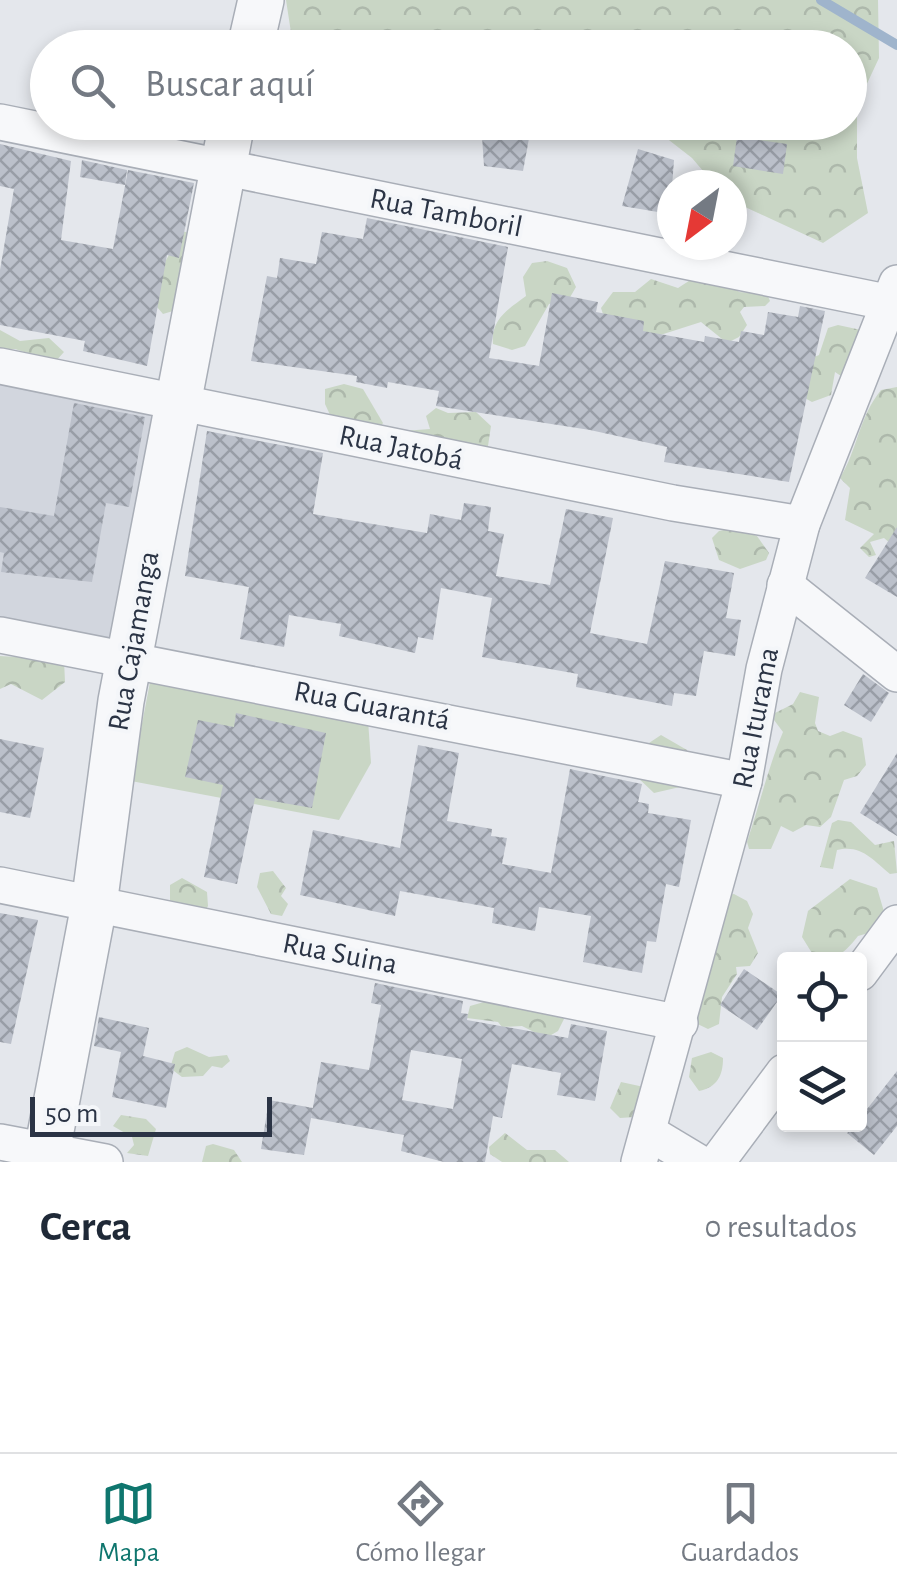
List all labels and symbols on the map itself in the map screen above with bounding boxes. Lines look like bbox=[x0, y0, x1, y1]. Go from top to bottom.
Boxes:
north arrow bbox=[657, 170, 747, 260]
street label: Rua Tamboril bbox=[367, 184, 525, 242]
street label: Rua Jatobá bbox=[336, 420, 466, 476]
street label: Rua Cajamanga bbox=[103, 549, 165, 733]
street label: Rua Iturama bbox=[728, 645, 784, 791]
street label: Rua Guarantá bbox=[291, 676, 453, 736]
street label: Rua Suina bbox=[280, 928, 400, 980]
scale bar bbox=[30, 1092, 272, 1136]

